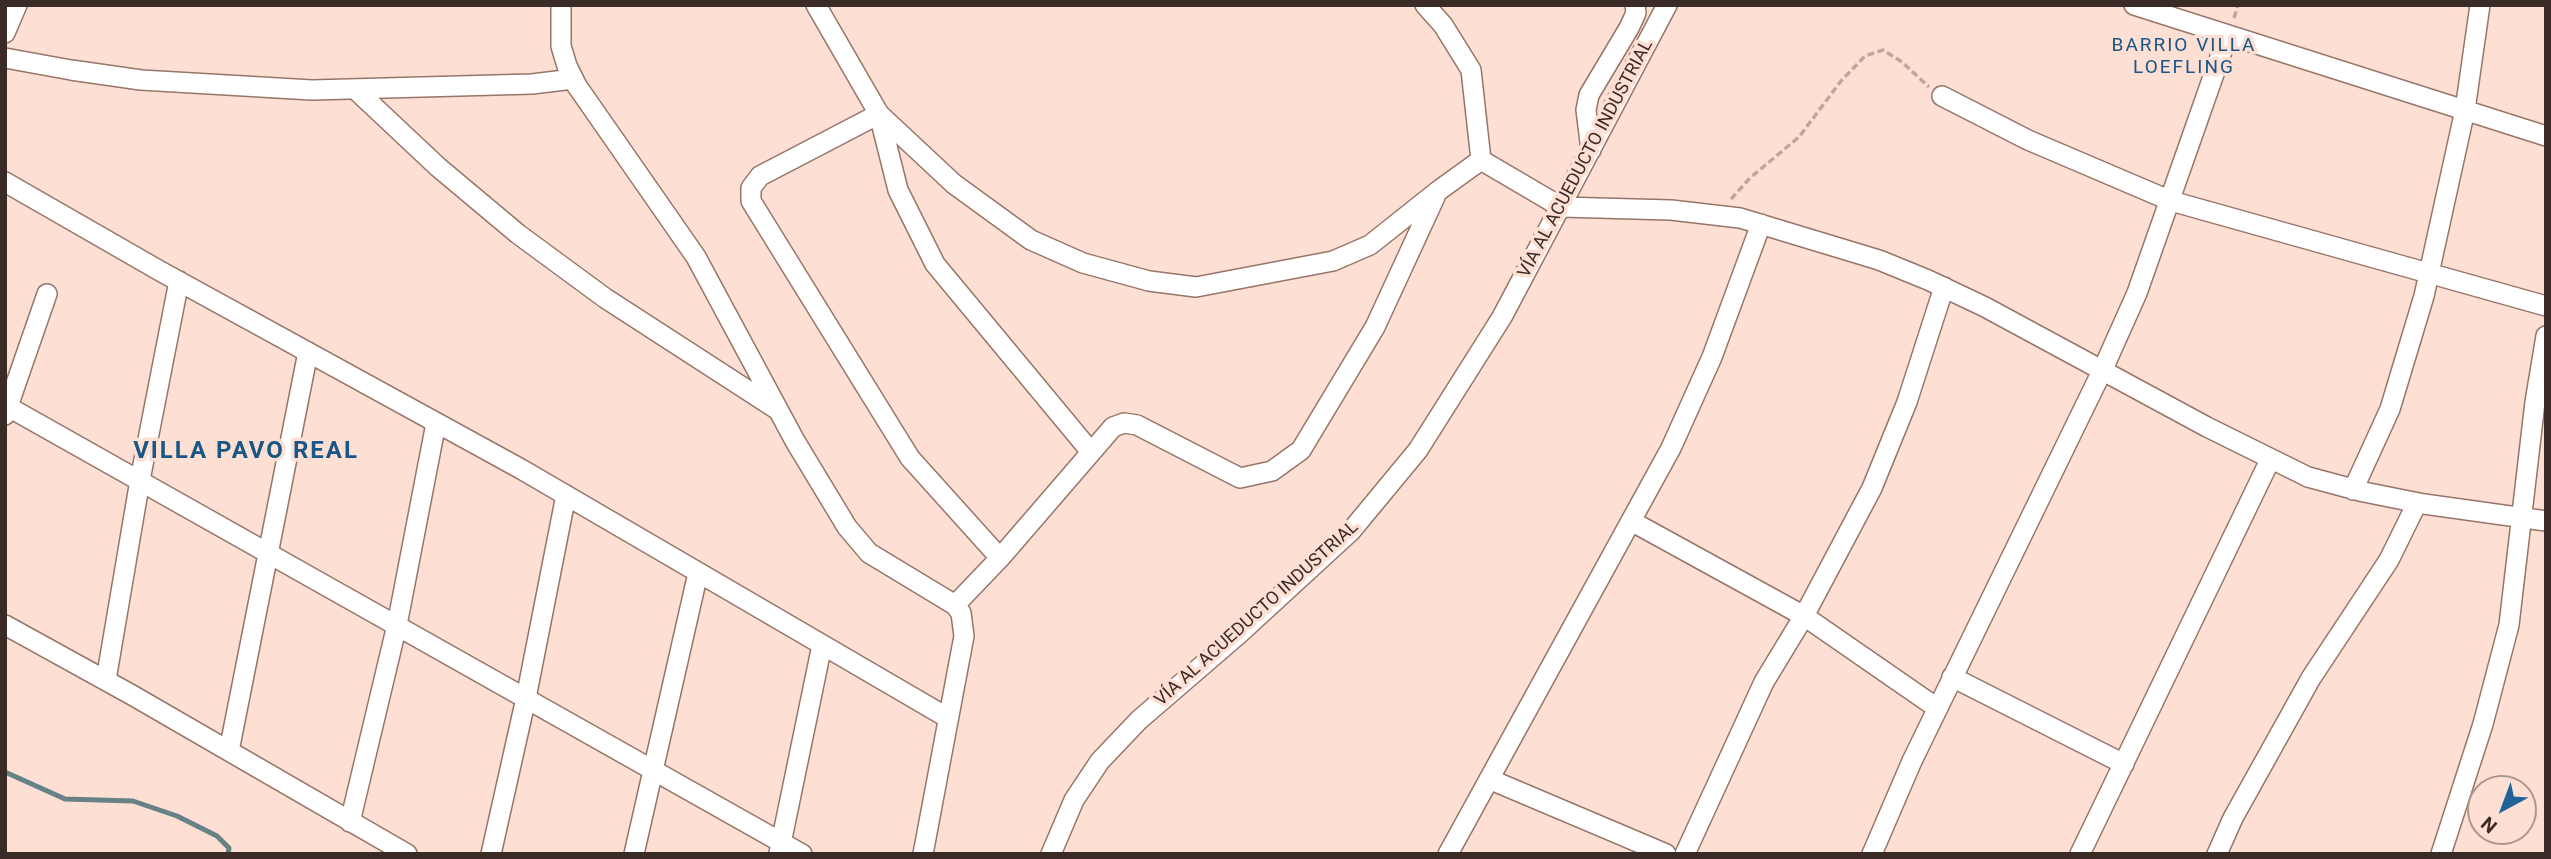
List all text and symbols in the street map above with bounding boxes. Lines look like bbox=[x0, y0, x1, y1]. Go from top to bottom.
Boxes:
district label: BARRIO VILLA LOEFLING bbox=[2113, 35, 2255, 79]
street label: VÍA AL ACUEDUCTO INDUSTRIAL bbox=[1514, 36, 1658, 282]
district label: VILLA PAVO REAL bbox=[135, 438, 357, 466]
street label: VÍA AL ACUEDUCTO INDUSTRIAL bbox=[1151, 517, 1363, 711]
north arrow bbox=[2467, 775, 2537, 845]
text: N bbox=[2477, 812, 2502, 838]

